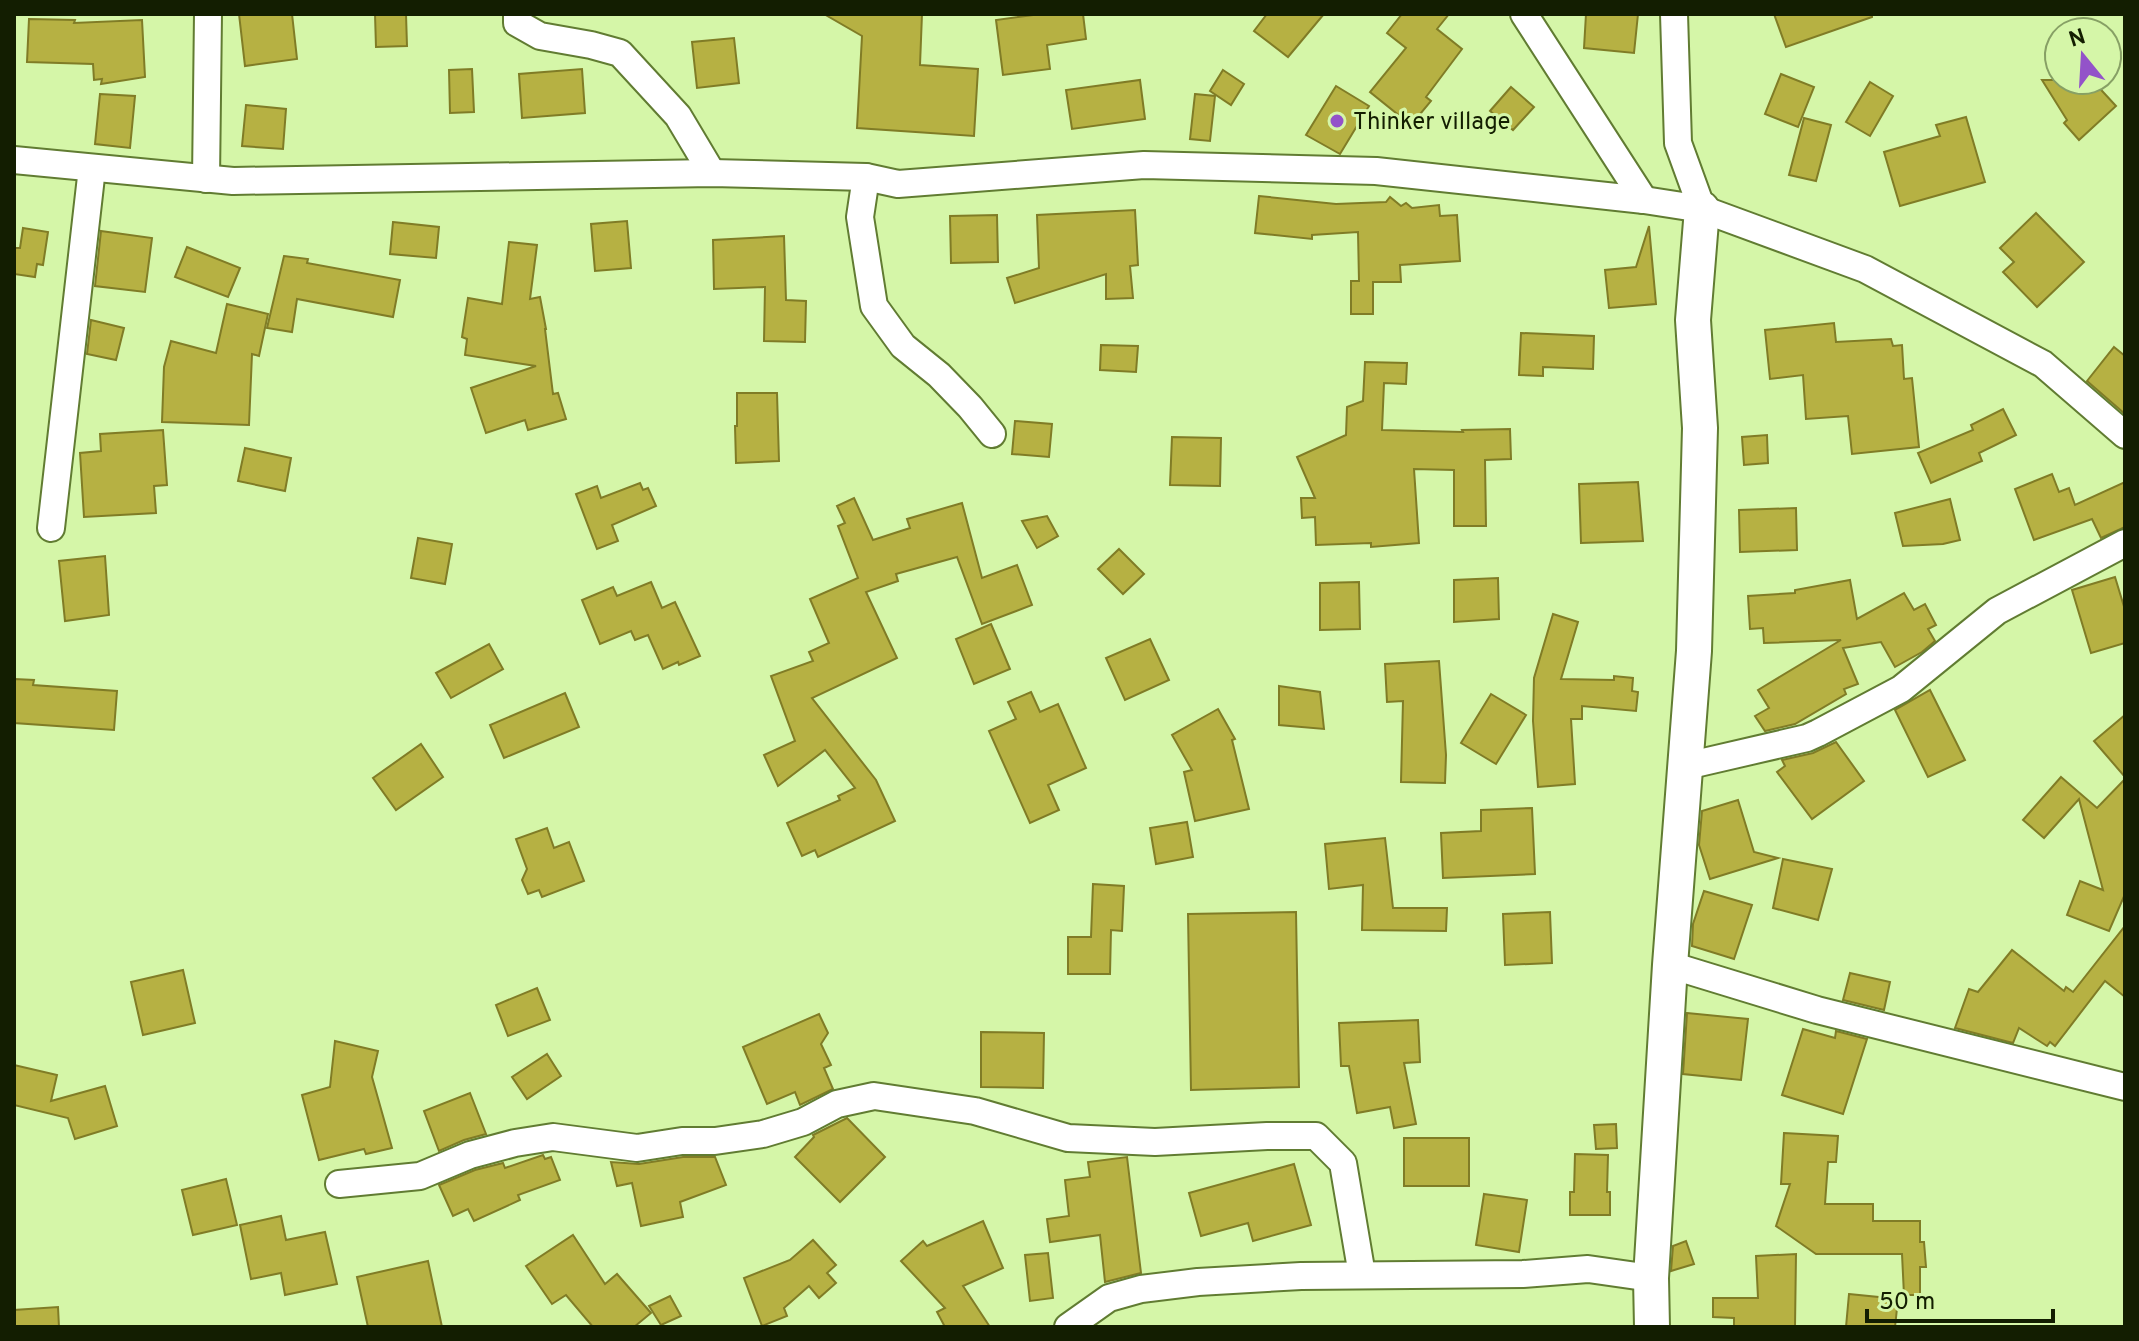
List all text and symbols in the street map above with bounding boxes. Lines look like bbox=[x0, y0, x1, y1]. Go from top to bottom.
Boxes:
north arrow bbox=[2043, 16, 2123, 96]
text: N bbox=[2066, 24, 2089, 55]
place label: Thinker village bbox=[1353, 108, 1511, 138]
marker: Thinker village bbox=[1328, 112, 1346, 130]
scale bar bbox=[1867, 1273, 2053, 1323]
text: 50 m bbox=[1879, 1288, 1935, 1318]

